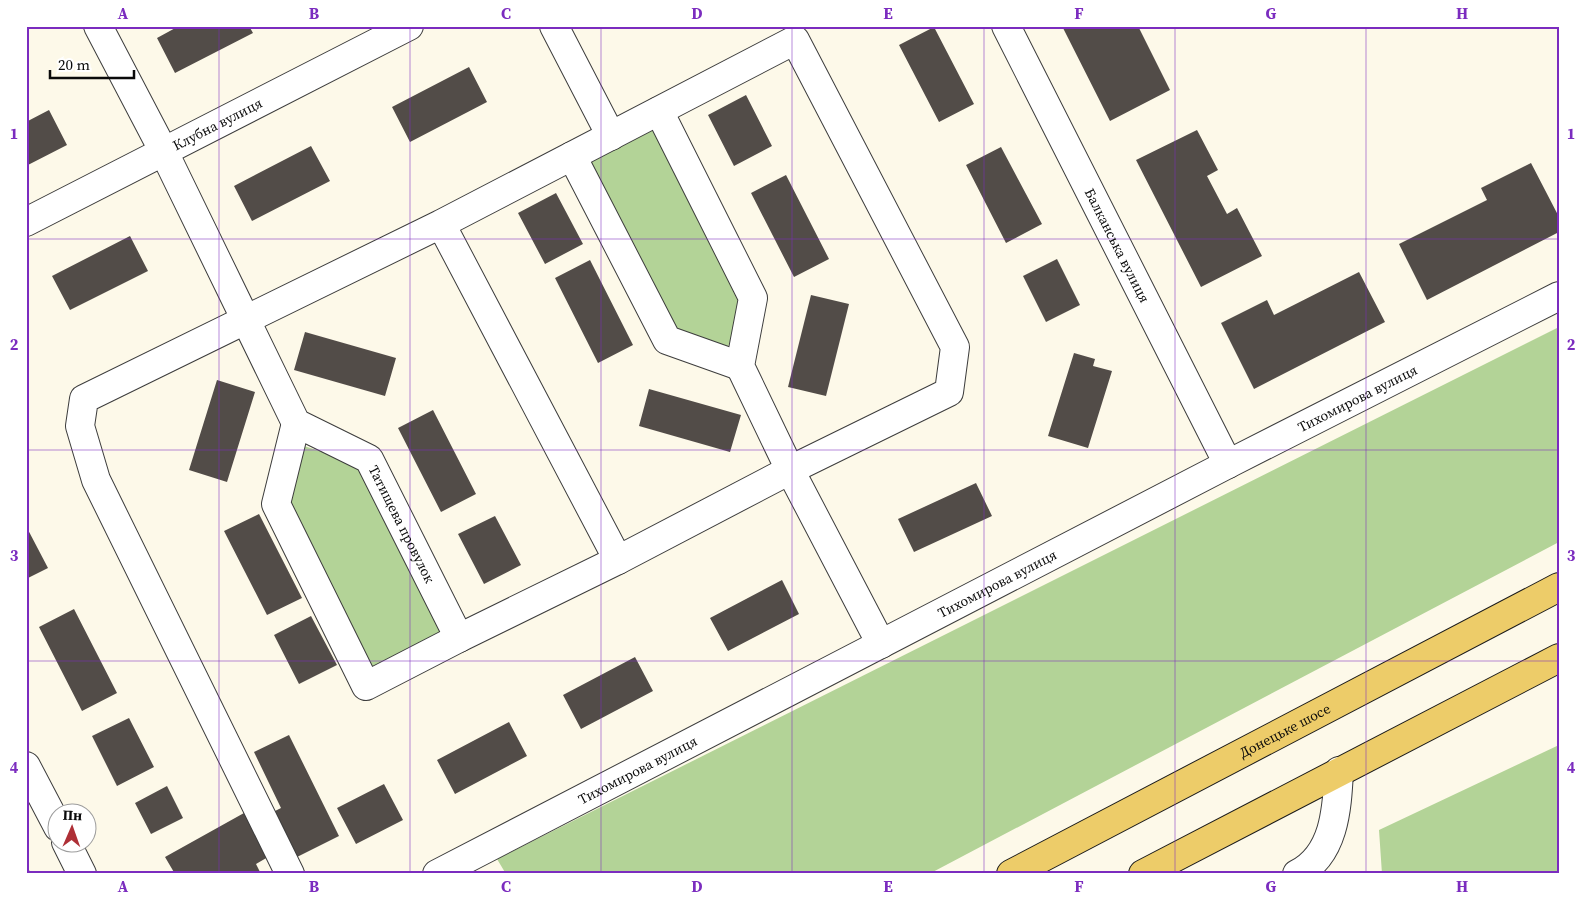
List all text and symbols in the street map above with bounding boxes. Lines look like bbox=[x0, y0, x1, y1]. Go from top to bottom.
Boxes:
text: A bbox=[118, 2, 129, 24]
text: B bbox=[309, 2, 320, 24]
text: C bbox=[501, 2, 511, 24]
text: D bbox=[691, 2, 703, 24]
text: E bbox=[883, 2, 893, 24]
text: F bbox=[1074, 2, 1084, 24]
text: G bbox=[1266, 2, 1277, 24]
text: H bbox=[1456, 2, 1468, 24]
scale bar bbox=[50, 48, 134, 80]
text: 20 m bbox=[58, 54, 90, 75]
street label: Клубна вулиця bbox=[169, 93, 266, 155]
text: 1 bbox=[10, 122, 18, 144]
text: 1 bbox=[1567, 122, 1575, 144]
street label: Балканська вулиця bbox=[1080, 185, 1155, 306]
text: 2 bbox=[10, 333, 19, 355]
text: 2 bbox=[1567, 333, 1576, 355]
street label: Тихомирова вулиця bbox=[1294, 360, 1421, 437]
street label: Татищева провулок bbox=[364, 462, 440, 587]
text: 3 bbox=[10, 544, 19, 566]
street label: Тихомирова вулиця bbox=[934, 544, 1060, 623]
text: 3 bbox=[1567, 544, 1576, 566]
street label: Донецьке шосе bbox=[1236, 699, 1334, 763]
street label: Тихомирова вулиця bbox=[575, 731, 701, 809]
text: 4 bbox=[10, 756, 19, 778]
text: 4 bbox=[1567, 756, 1576, 778]
north arrow bbox=[48, 802, 98, 852]
text: Пн bbox=[62, 805, 83, 825]
text: A bbox=[118, 875, 129, 897]
text: B bbox=[309, 875, 320, 897]
text: C bbox=[501, 875, 511, 897]
text: D bbox=[691, 875, 703, 897]
text: E bbox=[883, 875, 893, 897]
text: F bbox=[1074, 875, 1084, 897]
text: G bbox=[1266, 875, 1277, 897]
text: H bbox=[1456, 875, 1468, 897]

